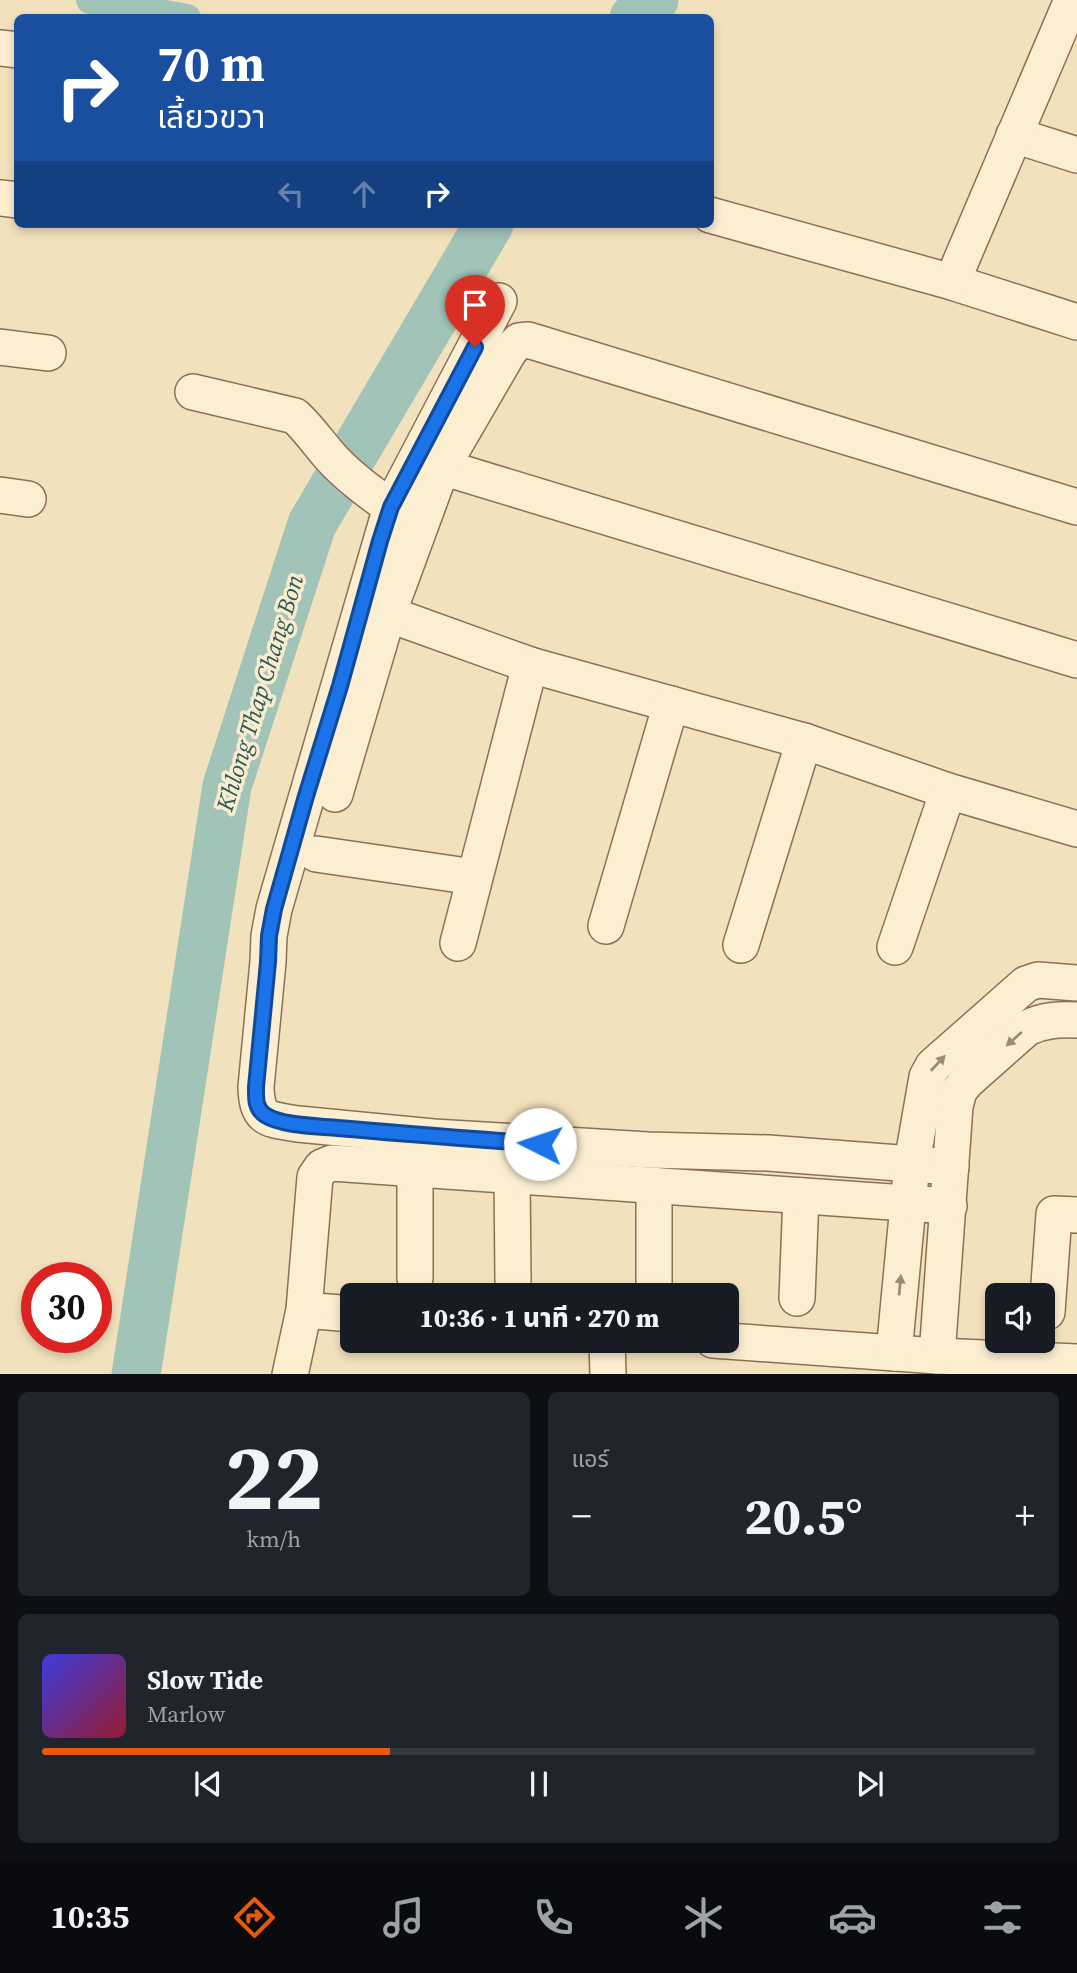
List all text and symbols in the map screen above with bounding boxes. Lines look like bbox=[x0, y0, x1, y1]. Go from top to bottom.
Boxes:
text: 70 m bbox=[157, 30, 265, 97]
icon: right bbox=[42, 42, 133, 133]
text: เลี้ยวขวา bbox=[157, 95, 265, 139]
icon: left bbox=[272, 175, 310, 213]
icon: ahead bbox=[345, 175, 383, 213]
icon: right bbox=[418, 175, 456, 213]
pin bbox=[445, 275, 505, 347]
icon: arrive bbox=[456, 286, 494, 324]
water label: Khlong Thap Chang Bon bbox=[208, 570, 311, 816]
one-way arrow bbox=[1006, 1031, 1023, 1046]
one-way arrow bbox=[930, 1054, 946, 1072]
position arrow bbox=[503, 1107, 577, 1181]
speed limit sign: 30 bbox=[21, 1262, 112, 1353]
one-way arrow bbox=[895, 1273, 906, 1295]
map controls bbox=[985, 1283, 1055, 1353]
button: sound bbox=[985, 1283, 1055, 1353]
text: 10:36 · 1 นาที · 270 m bbox=[419, 1300, 660, 1336]
text: 22 bbox=[224, 1415, 323, 1539]
text: แอร์ bbox=[572, 1443, 609, 1475]
text: 20.5° bbox=[744, 1480, 863, 1551]
text: − bbox=[572, 1490, 592, 1542]
text: + bbox=[1015, 1490, 1035, 1542]
text: km/h bbox=[246, 1523, 301, 1555]
text: Slow Tide bbox=[147, 1662, 263, 1698]
text: Marlow bbox=[147, 1698, 225, 1730]
icon: previous bbox=[189, 1765, 227, 1803]
icon: pause bbox=[520, 1765, 558, 1803]
icon: next bbox=[851, 1765, 889, 1803]
icon: directions bbox=[230, 1893, 279, 1942]
icon: music bbox=[379, 1893, 428, 1942]
icon: phone bbox=[529, 1893, 578, 1942]
icon: climate bbox=[679, 1893, 728, 1942]
icon: car bbox=[828, 1893, 877, 1942]
icon: filters bbox=[978, 1893, 1027, 1942]
text: 10:35 bbox=[50, 1895, 129, 1939]

